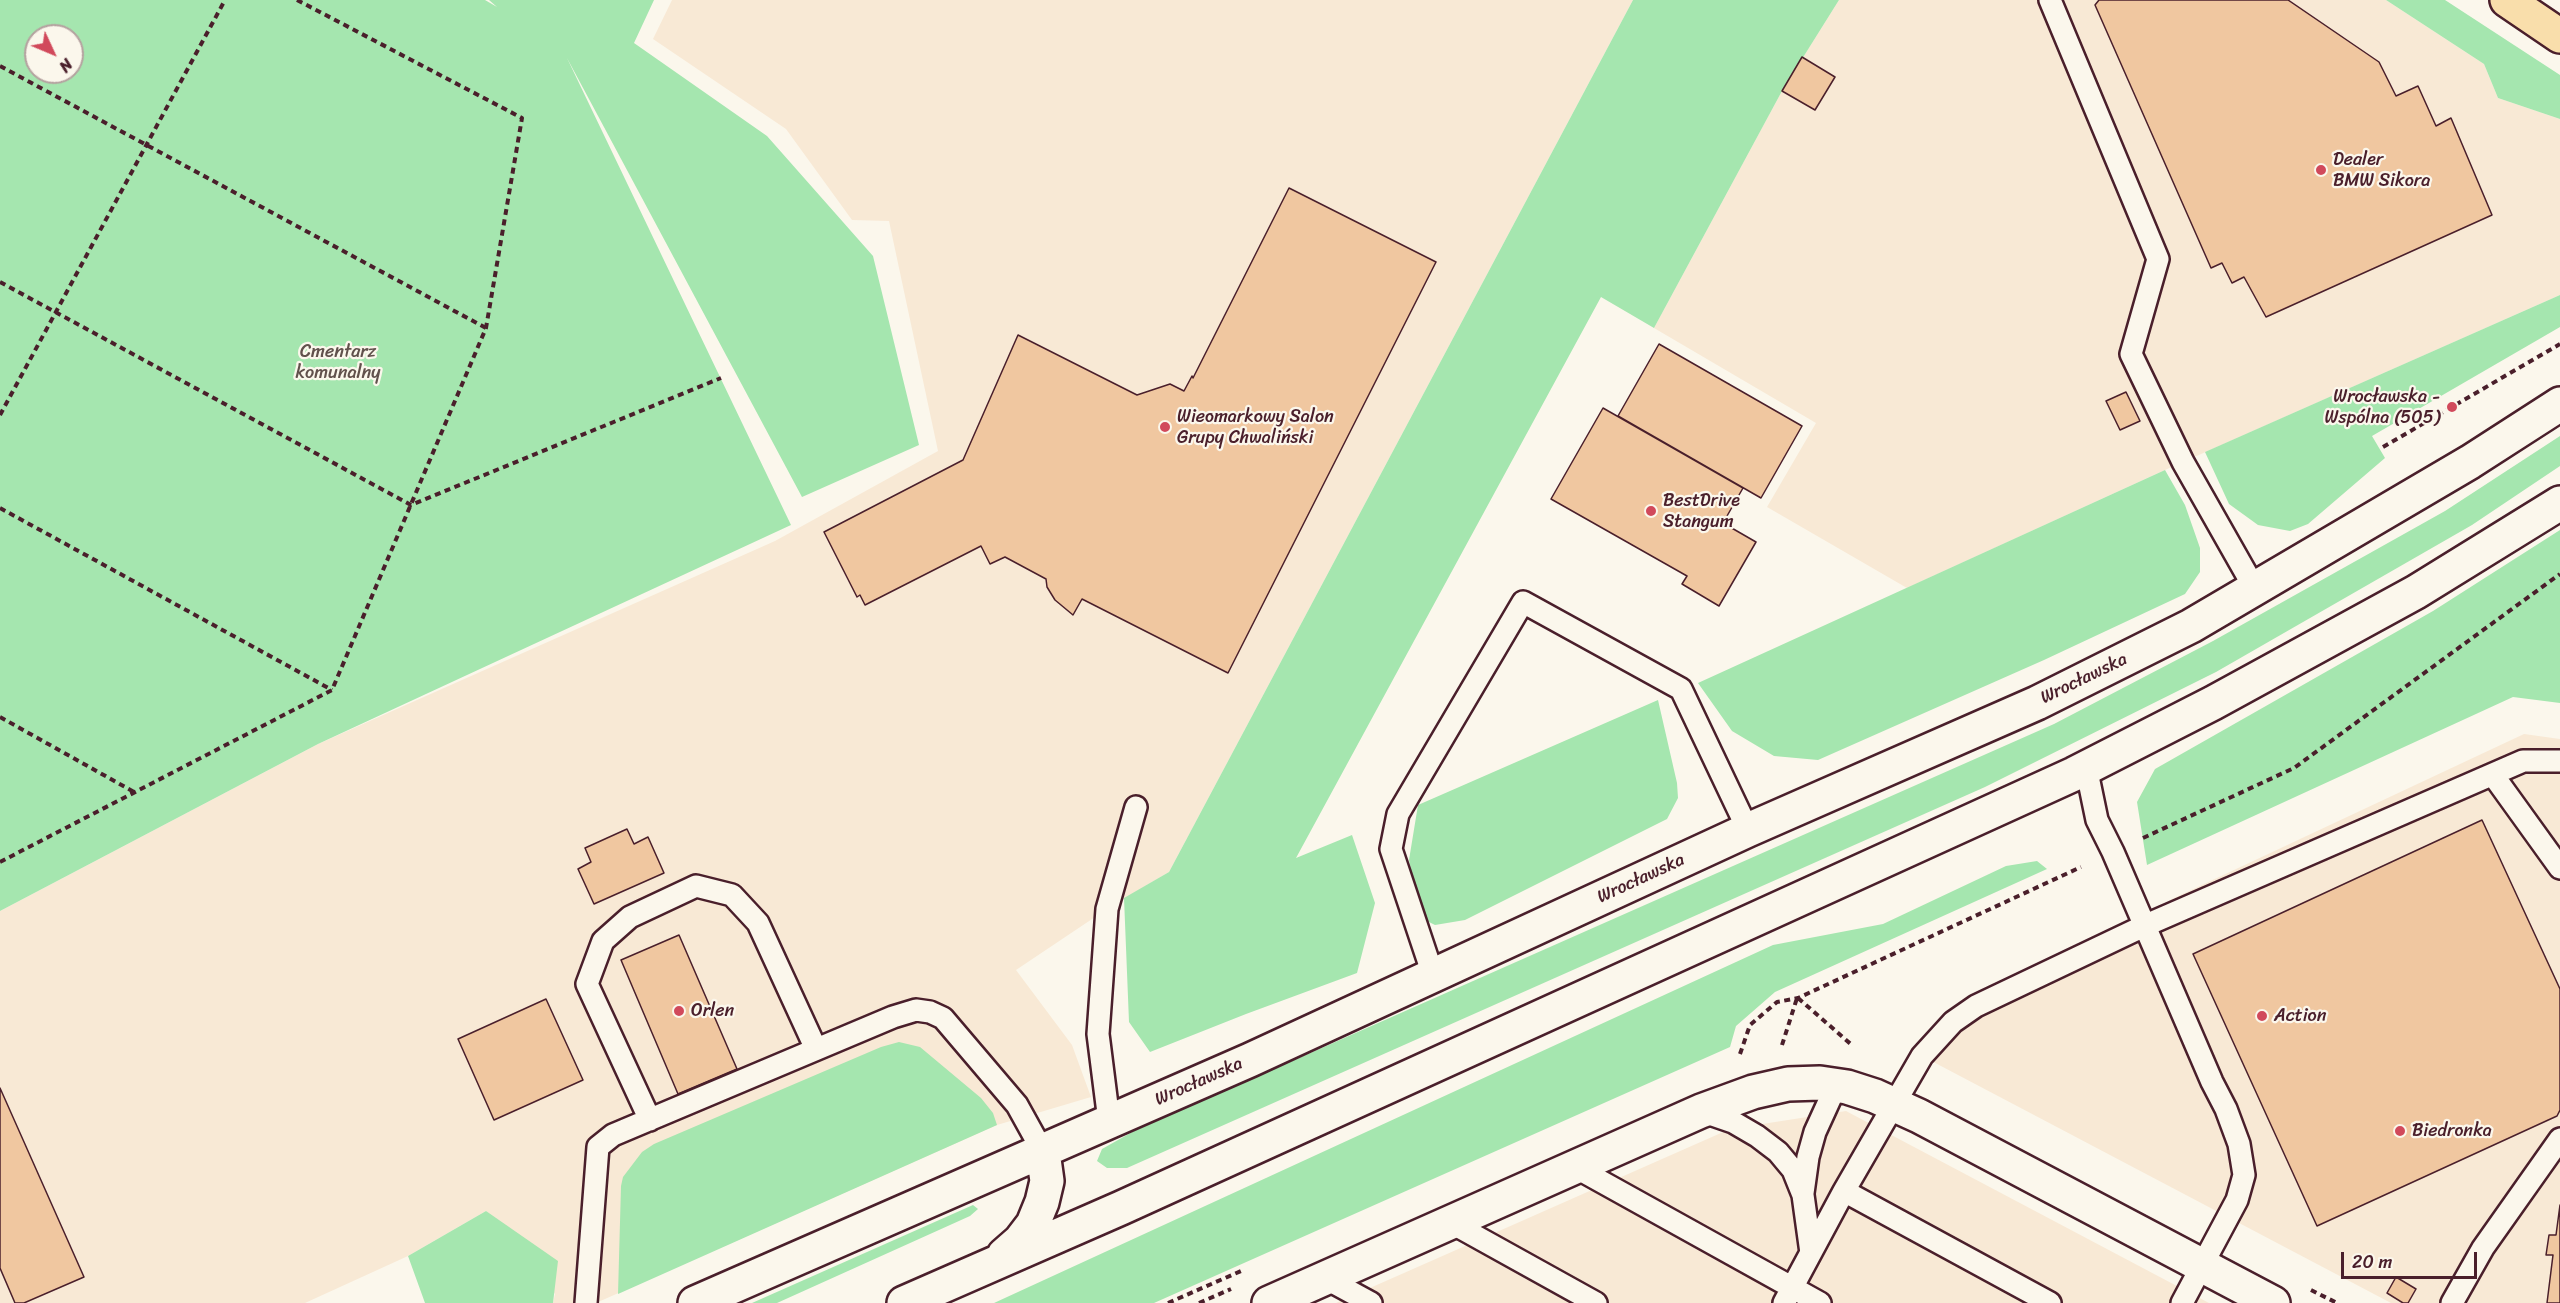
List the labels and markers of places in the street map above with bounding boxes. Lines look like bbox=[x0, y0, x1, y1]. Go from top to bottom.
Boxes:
place label: Dealer BMW Sikora bbox=[2333, 149, 2430, 192]
marker: Dealer BMW Sikora bbox=[2314, 163, 2328, 177]
place label: Wrocławska - Wspólna (505) bbox=[2325, 386, 2440, 428]
marker: Wrocławska - Wspólna (505) bbox=[2445, 400, 2459, 414]
place label: Wieomarkowy Salon Grupy Chwaliński bbox=[1177, 406, 1334, 448]
marker: Wieomarkowy Salon Grupy Chwaliński bbox=[1158, 420, 1172, 434]
place label: BestDrive Stangum bbox=[1663, 490, 1740, 532]
marker: BestDrive Stangum bbox=[1644, 504, 1658, 518]
place label: Orlen bbox=[691, 1000, 734, 1022]
marker: Orlen bbox=[672, 1004, 686, 1018]
place label: Action bbox=[2274, 1005, 2327, 1027]
marker: Action bbox=[2255, 1009, 2269, 1023]
place label: Biedronka bbox=[2412, 1120, 2492, 1142]
marker: Biedronka bbox=[2393, 1124, 2407, 1138]

